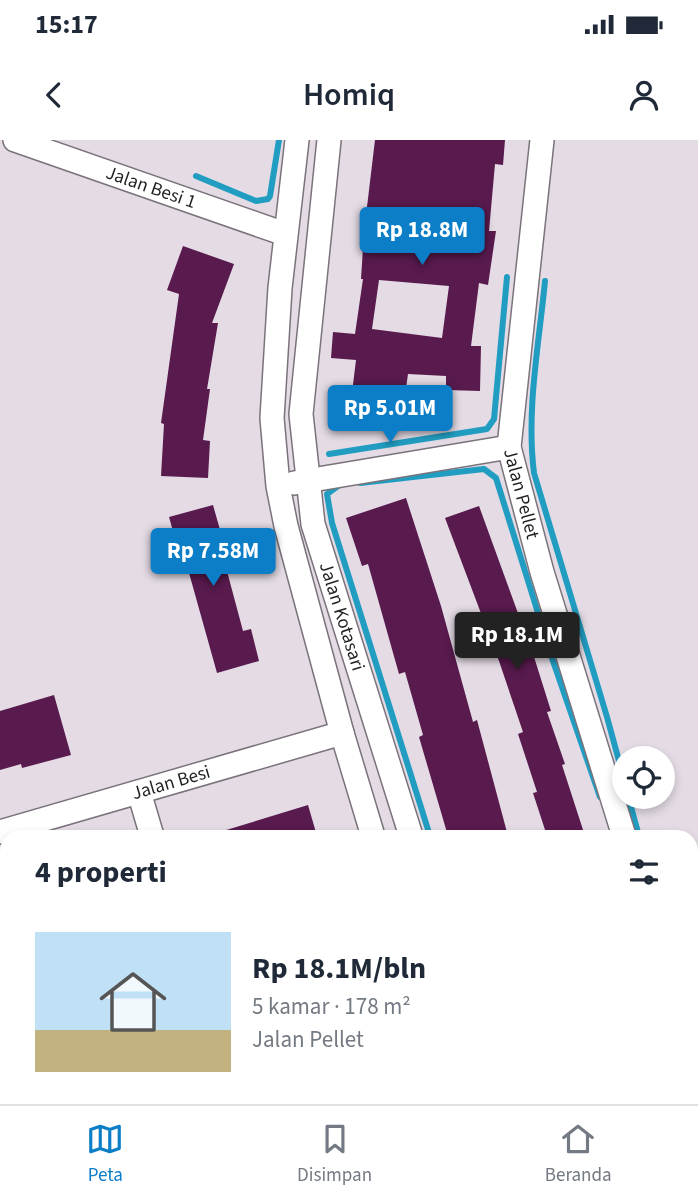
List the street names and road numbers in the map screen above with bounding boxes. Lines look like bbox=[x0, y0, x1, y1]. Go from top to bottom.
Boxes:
street label: Jalan Besi 1 bbox=[102, 159, 200, 216]
street label: Jalan Pellet bbox=[496, 445, 546, 542]
street label: Jalan Kotasari bbox=[312, 559, 372, 674]
street label: Jalan Besi bbox=[129, 758, 213, 807]

